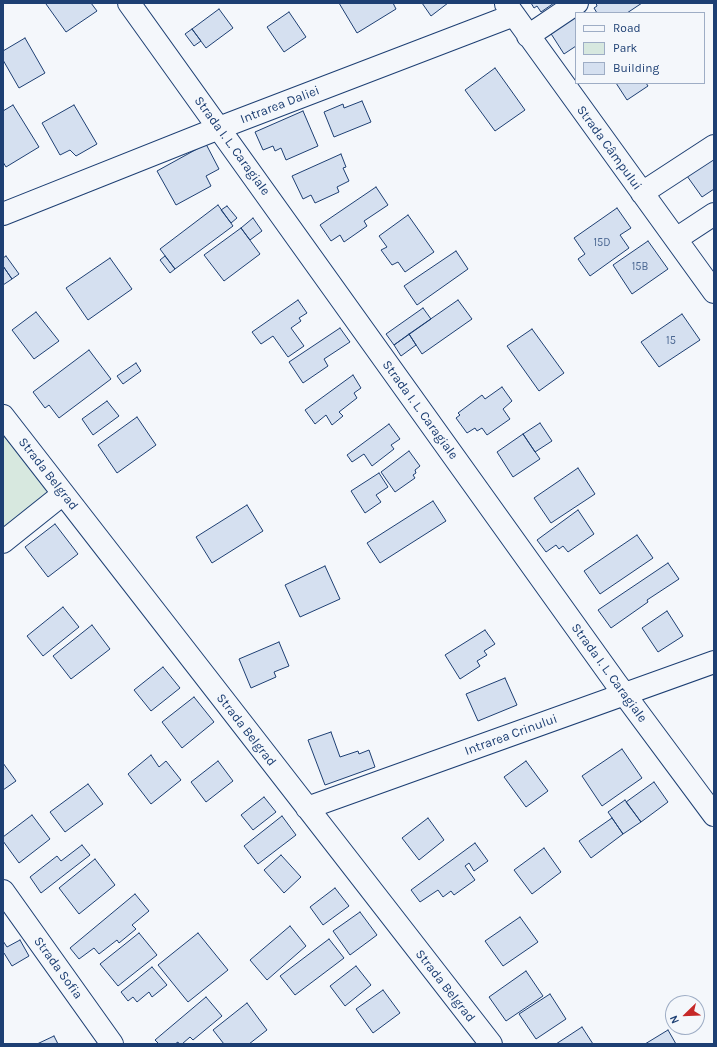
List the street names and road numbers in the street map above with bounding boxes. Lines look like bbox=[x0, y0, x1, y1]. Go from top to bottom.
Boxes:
street label: Intrarea Daliei bbox=[238, 83, 322, 127]
street label: Strada I. L. Caragiale bbox=[191, 93, 273, 199]
street label: Strada Câmpului bbox=[573, 103, 645, 193]
street label: Strada I. L. Caragiale bbox=[379, 357, 461, 463]
street label: Strada Belgrad bbox=[15, 435, 81, 513]
street label: Strada I. L. Caragiale bbox=[568, 620, 650, 726]
street label: Strada Belgrad bbox=[213, 691, 279, 769]
street label: Intrarea Crinului bbox=[463, 711, 559, 759]
street label: Strada Sofia bbox=[30, 934, 86, 1002]
street label: Strada Belgrad bbox=[412, 947, 478, 1025]

